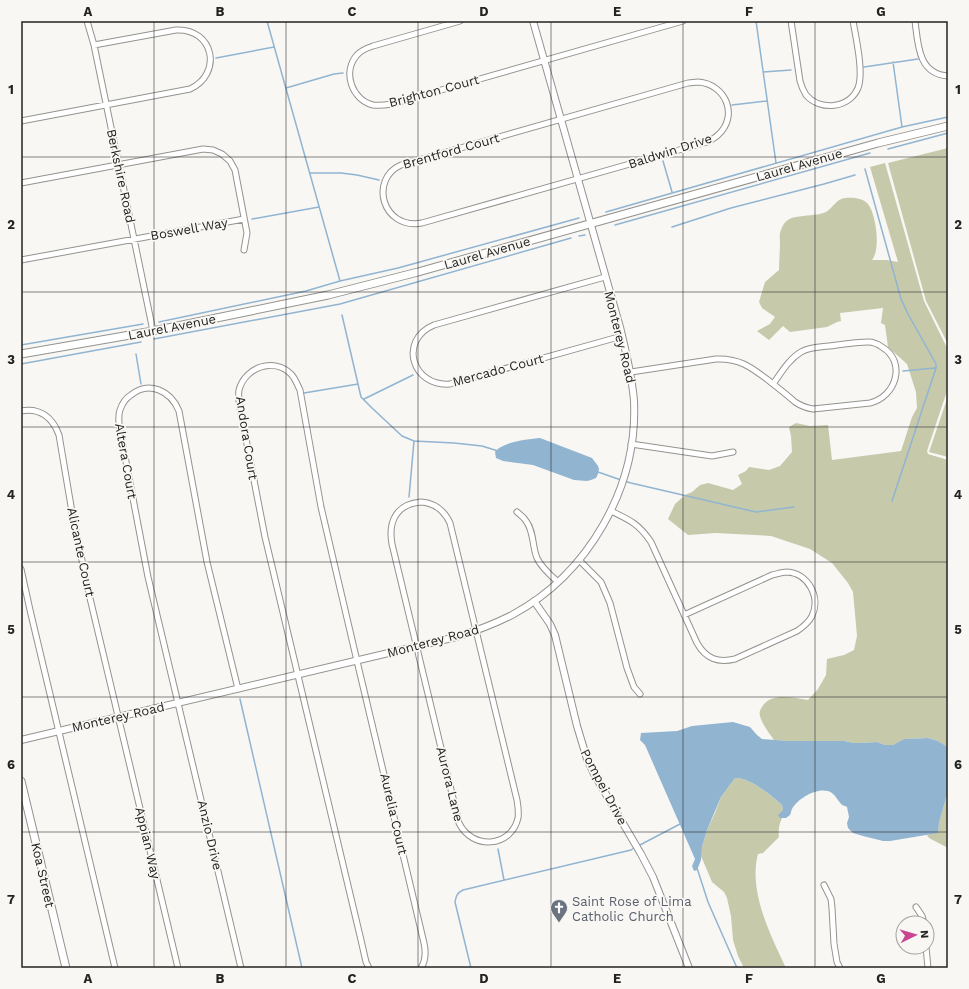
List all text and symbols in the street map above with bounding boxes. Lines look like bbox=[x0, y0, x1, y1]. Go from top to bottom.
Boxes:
text: A bbox=[84, 4, 93, 19]
text: B bbox=[216, 4, 225, 19]
text: C bbox=[348, 4, 357, 19]
text: D bbox=[479, 4, 489, 19]
text: E bbox=[613, 4, 621, 19]
text: F bbox=[745, 4, 753, 19]
text: G bbox=[876, 4, 886, 19]
street label: Brighton Court bbox=[387, 72, 481, 110]
text: 1 bbox=[8, 82, 14, 97]
text: 1 bbox=[955, 82, 961, 97]
street label: Berkshire Road bbox=[104, 128, 138, 224]
street label: Brentford Court bbox=[401, 130, 502, 172]
street label: Baldwin Drive bbox=[626, 130, 714, 172]
street label: Laurel Avenue bbox=[754, 146, 844, 184]
street label: Boswell Way bbox=[149, 215, 229, 243]
text: 2 bbox=[7, 217, 15, 232]
text: 2 bbox=[954, 217, 962, 232]
street label: Laurel Avenue bbox=[442, 234, 532, 272]
street label: Monterey Road bbox=[601, 289, 639, 385]
street label: Laurel Avenue bbox=[127, 311, 217, 343]
street label: Mercado Court bbox=[451, 350, 546, 389]
text: 3 bbox=[7, 352, 15, 367]
text: 3 bbox=[954, 352, 962, 367]
street label: Andora Court bbox=[233, 395, 261, 481]
street label: Altera Court bbox=[112, 422, 140, 501]
text: 4 bbox=[7, 487, 16, 502]
text: 4 bbox=[954, 487, 963, 502]
street label: Alicante Court bbox=[64, 506, 98, 599]
text: 5 bbox=[7, 622, 15, 637]
street label: Monterey Road bbox=[385, 622, 481, 660]
text: 5 bbox=[954, 622, 962, 637]
street label: Monterey Road bbox=[70, 699, 166, 735]
street label: Aurora Lane bbox=[433, 745, 467, 823]
street label: Pompei Drive bbox=[578, 746, 630, 828]
text: 6 bbox=[7, 757, 15, 772]
text: 6 bbox=[954, 757, 962, 772]
street label: Aurelia Court bbox=[377, 772, 411, 857]
street label: Anzio Drive bbox=[195, 798, 225, 872]
street label: Appian Way bbox=[132, 805, 164, 881]
street label: Koa Street bbox=[28, 841, 58, 910]
text: 7 bbox=[7, 892, 15, 907]
text: 7 bbox=[954, 892, 962, 907]
place label: Saint Rose of Lima Catholic Church bbox=[572, 894, 692, 924]
church icon: Saint Rose of Lima Catholic Church bbox=[549, 898, 569, 923]
north arrow bbox=[895, 915, 935, 955]
text: N bbox=[918, 930, 931, 939]
text: A bbox=[84, 971, 93, 986]
text: B bbox=[216, 971, 225, 986]
text: C bbox=[348, 971, 357, 986]
text: D bbox=[479, 971, 489, 986]
text: E bbox=[613, 971, 621, 986]
text: F bbox=[745, 971, 753, 986]
text: G bbox=[876, 971, 886, 986]

